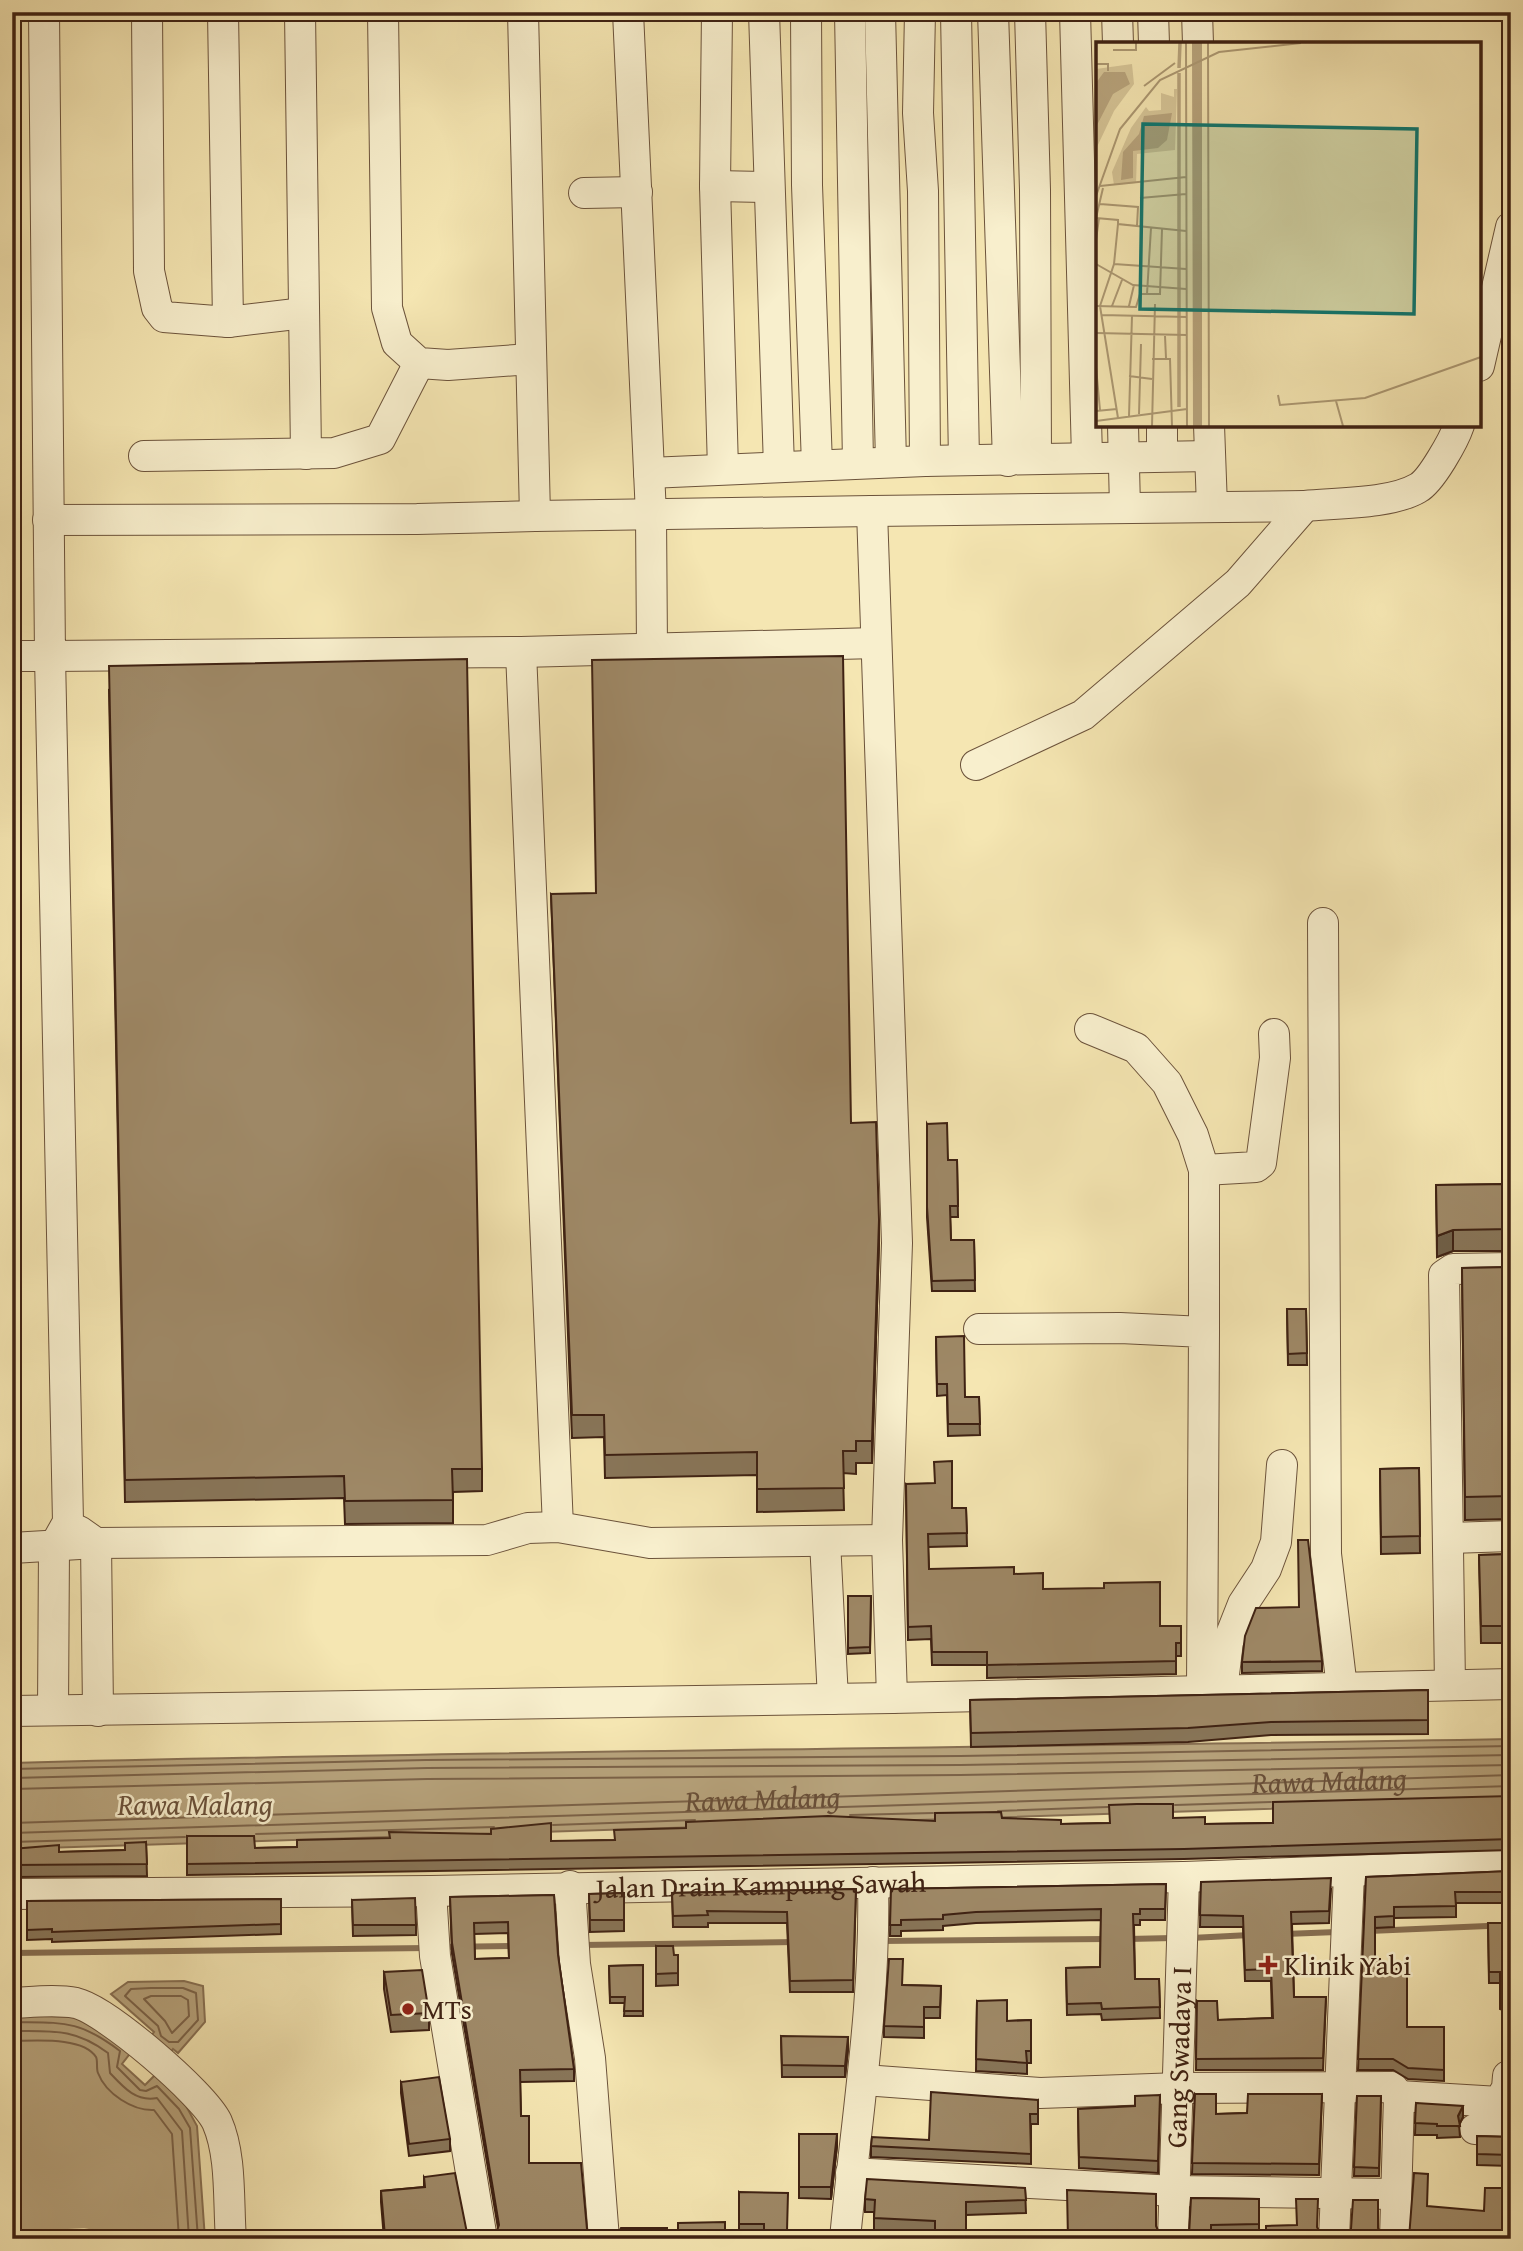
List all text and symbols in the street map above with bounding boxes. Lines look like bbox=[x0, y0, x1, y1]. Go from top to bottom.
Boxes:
inset map bbox=[1096, 42, 1481, 427]
water label: Rawa Malang bbox=[1250, 1755, 1408, 1804]
water label: Rawa Malang bbox=[683, 1773, 841, 1822]
water label: Rawa Malang bbox=[116, 1782, 273, 1826]
street label: Jalan Drain Kampung Sawah bbox=[593, 1861, 927, 1908]
place label: Klinik Yabi bbox=[1284, 1944, 1411, 1985]
marker: Klinik Yabi bbox=[1258, 1955, 1278, 1975]
street label: Gang Swadaya I bbox=[1155, 1966, 1201, 2149]
place label: MTs bbox=[422, 1988, 472, 2029]
marker: MTs bbox=[400, 2001, 416, 2017]

